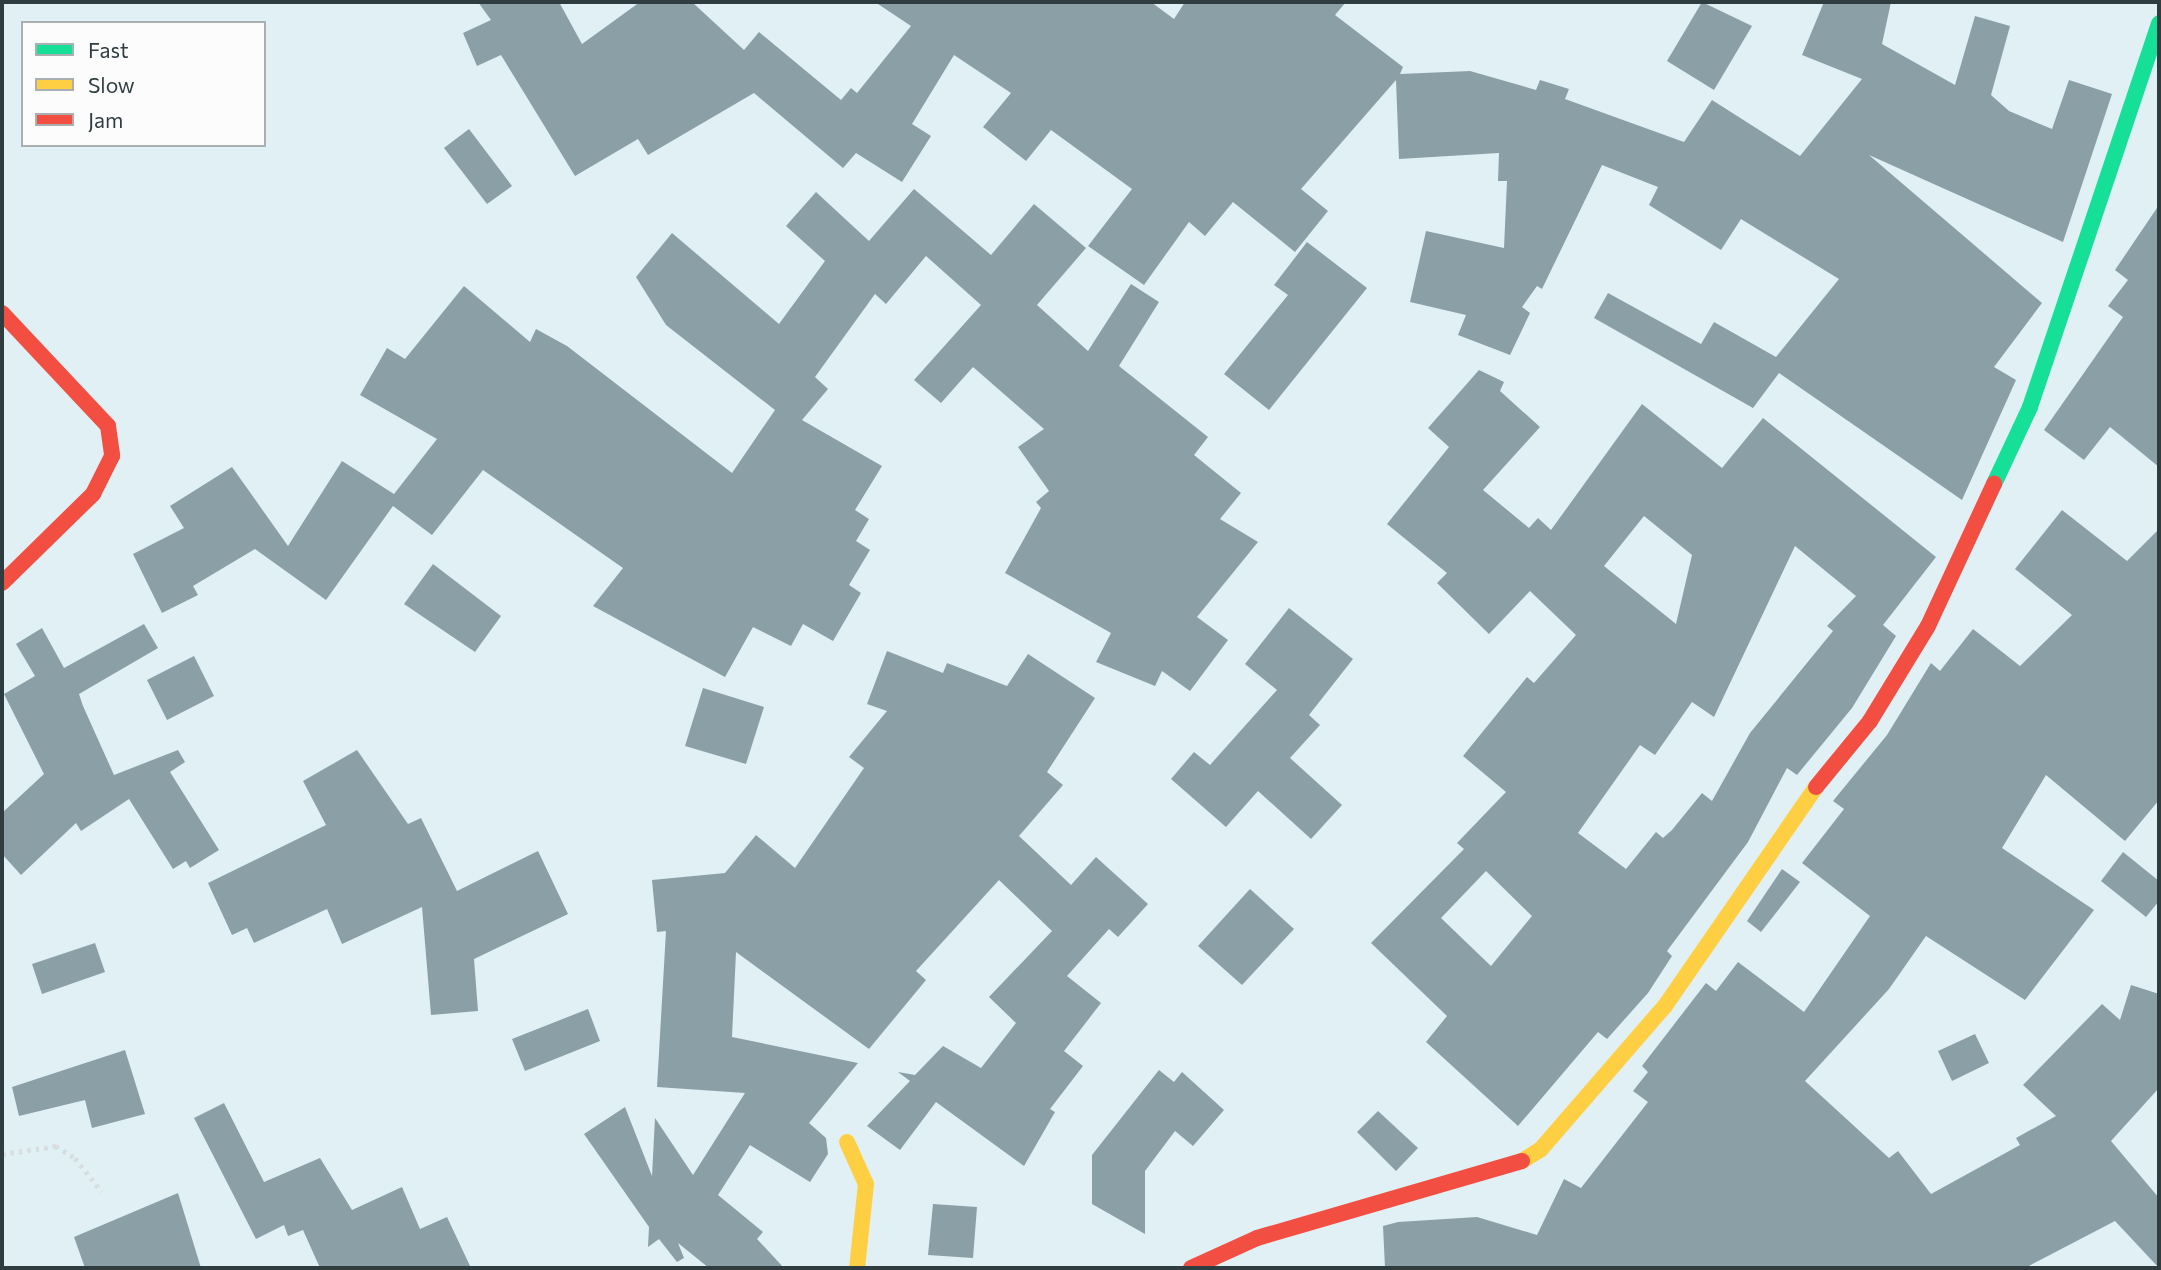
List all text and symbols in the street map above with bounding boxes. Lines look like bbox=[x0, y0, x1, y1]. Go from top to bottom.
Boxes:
legend bbox=[21, 21, 266, 147]
text: Fast bbox=[88, 37, 129, 62]
text: Slow bbox=[88, 72, 135, 97]
text: Jam bbox=[88, 107, 123, 132]

